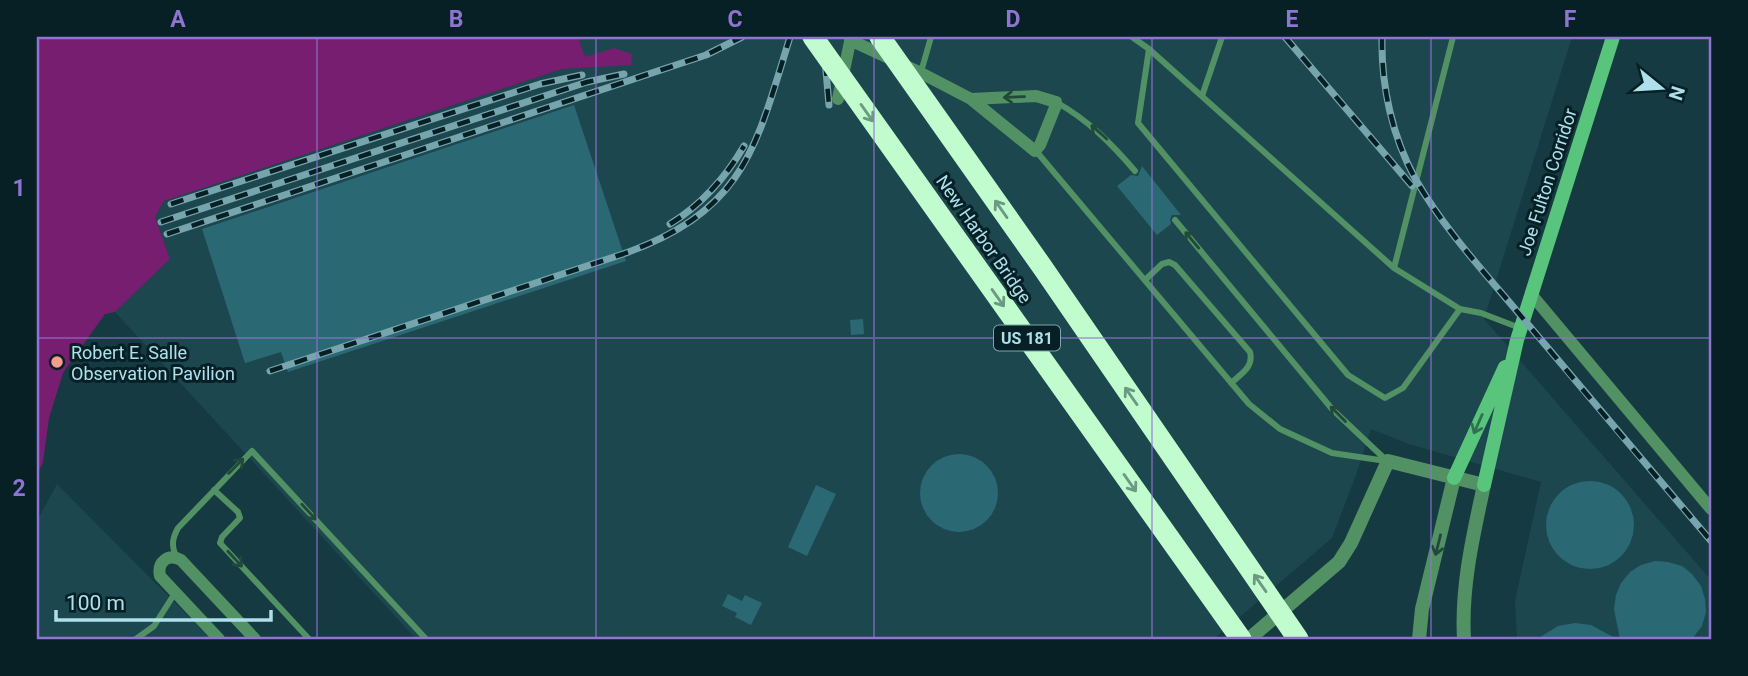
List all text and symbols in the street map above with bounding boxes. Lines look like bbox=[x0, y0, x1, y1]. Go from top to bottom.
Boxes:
text: A bbox=[170, 6, 186, 33]
text: B bbox=[449, 6, 463, 33]
text: C bbox=[727, 6, 743, 33]
text: D bbox=[1006, 6, 1020, 33]
text: E bbox=[1286, 6, 1299, 33]
text: F bbox=[1564, 6, 1577, 33]
north arrow bbox=[1626, 52, 1696, 122]
text: N bbox=[1664, 83, 1690, 103]
one-way arrow bbox=[1002, 90, 1025, 104]
one-way arrow bbox=[860, 103, 874, 122]
street label: Joe Fulton Corridor bbox=[1513, 106, 1581, 258]
one-way arrow bbox=[1090, 124, 1108, 140]
street label: New Harbor Bridge bbox=[932, 171, 1036, 307]
text: 1 bbox=[12, 175, 26, 202]
one-way arrow bbox=[994, 200, 1008, 219]
one-way arrow bbox=[1184, 231, 1200, 249]
one-way arrow bbox=[991, 288, 1005, 307]
road number: US 181 bbox=[994, 326, 1060, 350]
place label: Robert E. Salle Observation Pavilion bbox=[71, 342, 235, 384]
marker: Robert E. Salle Observation Pavilion bbox=[49, 354, 65, 370]
one-way arrow bbox=[1124, 386, 1138, 406]
one-way arrow bbox=[1330, 406, 1347, 423]
one-way arrow bbox=[1471, 414, 1484, 435]
one-way arrow bbox=[228, 458, 245, 475]
one-way arrow bbox=[1123, 473, 1138, 492]
text: 2 bbox=[12, 475, 26, 502]
one-way arrow bbox=[301, 503, 318, 520]
one-way arrow bbox=[1431, 533, 1444, 556]
one-way arrow bbox=[226, 550, 243, 567]
one-way arrow bbox=[1253, 574, 1267, 593]
scale bar bbox=[56, 578, 271, 622]
text: 100 m bbox=[66, 591, 125, 615]

